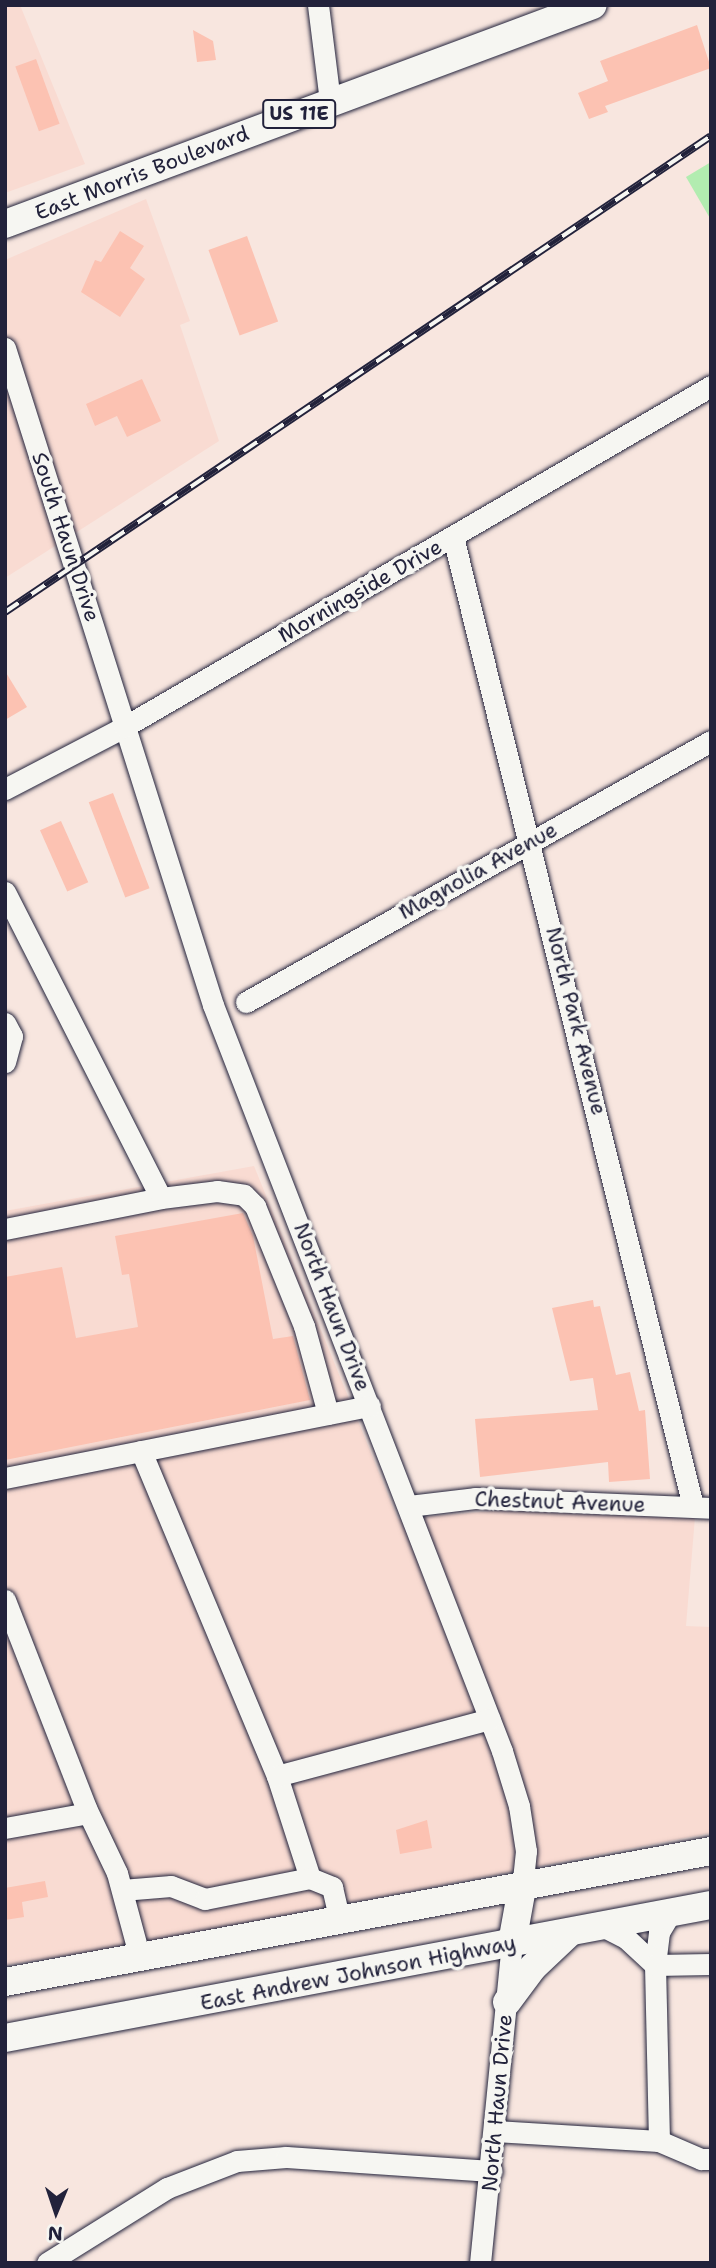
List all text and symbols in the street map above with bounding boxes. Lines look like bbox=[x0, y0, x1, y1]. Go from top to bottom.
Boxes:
road number: US 11E bbox=[260, 98, 338, 130]
street label: East Morris Boulevard bbox=[31, 121, 253, 225]
street label: South Haun Drive bbox=[27, 449, 105, 625]
street label: Morningside Drive bbox=[274, 534, 446, 648]
street label: Magnolia Avenue bbox=[394, 817, 562, 925]
street label: North Park Avenue bbox=[540, 924, 612, 1118]
street label: North Haun Drive bbox=[288, 1219, 376, 1395]
street label: Chestnut Avenue bbox=[474, 1486, 646, 1518]
street label: East Andrew Johnson Highway bbox=[198, 1930, 518, 2016]
street label: North Haun Drive bbox=[477, 2013, 517, 2193]
north arrow bbox=[21, 2177, 91, 2247]
text: N bbox=[47, 2221, 63, 2246]

